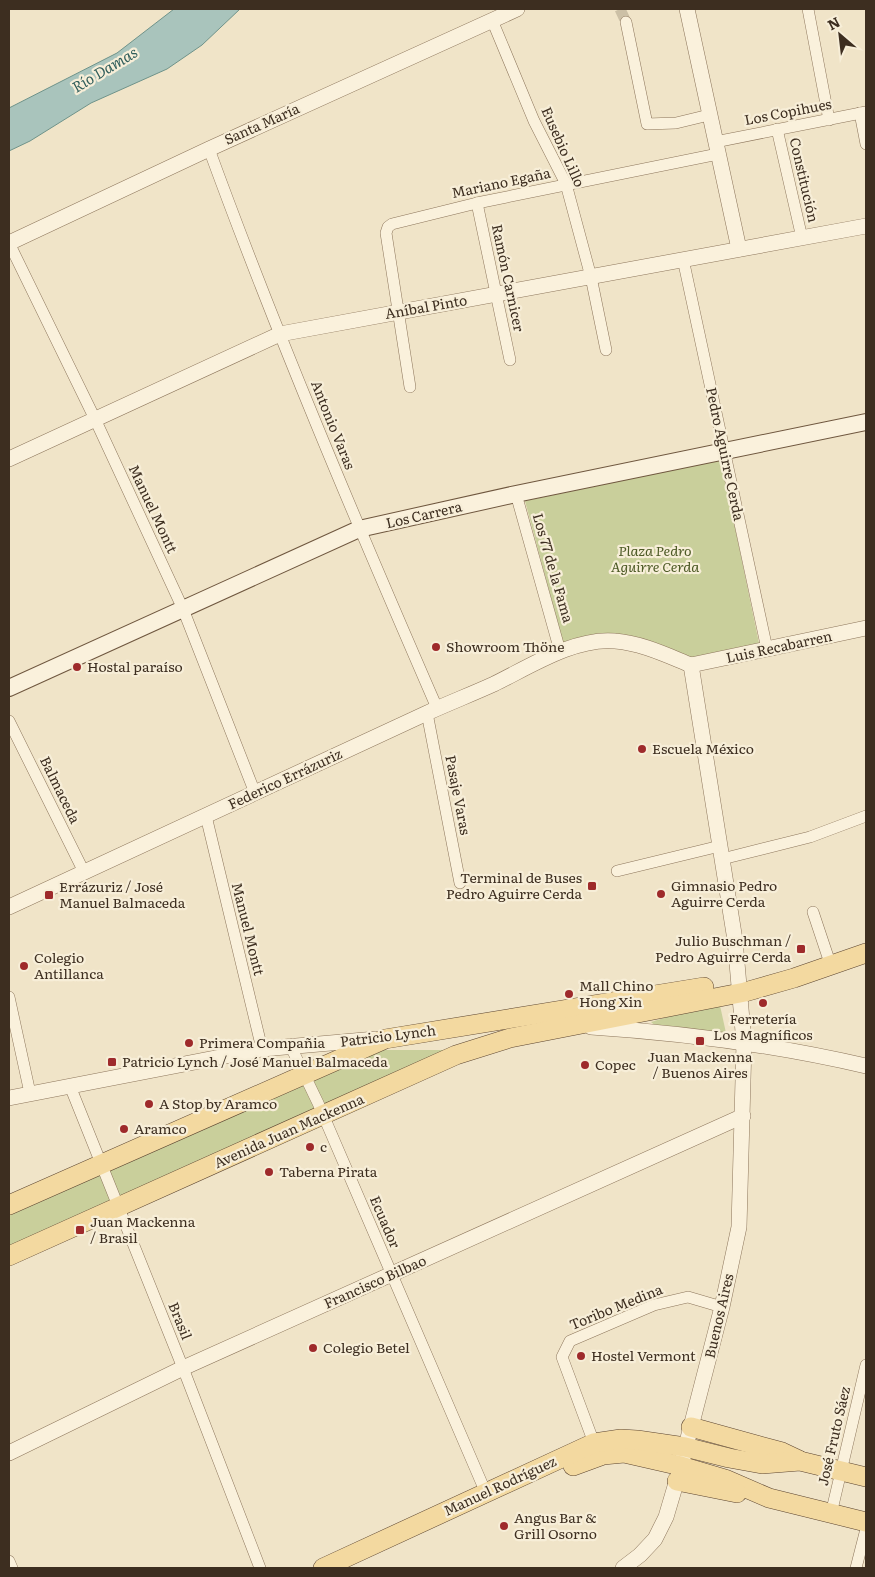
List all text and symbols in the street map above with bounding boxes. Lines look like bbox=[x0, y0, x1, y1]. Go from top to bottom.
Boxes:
north arrow bbox=[815, 10, 865, 60]
text: N bbox=[824, 11, 844, 34]
water label: Río Damas bbox=[67, 40, 142, 97]
street label: Los Copihues bbox=[743, 93, 833, 129]
street label: Santa María bbox=[221, 97, 303, 149]
street label: Eusebio Lillo bbox=[537, 103, 591, 190]
street label: Constitución bbox=[786, 135, 824, 224]
street label: Mariano Egaña bbox=[449, 162, 553, 202]
street label: Ramón Carnicer bbox=[488, 222, 530, 334]
street label: Aníbal Pinto bbox=[383, 289, 468, 323]
street label: Antonio Varas bbox=[307, 377, 361, 472]
street label: Pedro Aguirre Cerda bbox=[702, 385, 750, 523]
street label: Manuel Montt bbox=[125, 461, 183, 556]
street label: Los Carrera bbox=[384, 495, 464, 532]
street label: Los 77 de la Fama bbox=[529, 511, 579, 625]
park label: Plaza Pedro Aguirre Cerda bbox=[611, 540, 699, 576]
street label: Luis Recabarren bbox=[724, 625, 834, 667]
place label: Showroom Thöne bbox=[446, 636, 565, 656]
marker: Showroom Thöne bbox=[430, 641, 442, 653]
place label: Hostal paraíso bbox=[87, 656, 183, 676]
marker: Hostal paraíso bbox=[71, 661, 83, 673]
place label: Escuela México bbox=[652, 738, 754, 758]
street label: Federico Errázuriz bbox=[224, 743, 345, 813]
marker: Escuela México bbox=[636, 743, 648, 755]
street label: Balmaceda bbox=[36, 752, 86, 827]
street label: Pasaje Varas bbox=[441, 753, 477, 836]
place label: Terminal de Buses Pedro Aguirre Cerda bbox=[446, 867, 582, 903]
place label: Gimnasio Pedro Aguirre Cerda bbox=[671, 875, 777, 911]
place label: Errázuriz / José Manuel Balmaceda bbox=[59, 876, 186, 912]
street label: Manuel Montt bbox=[228, 880, 270, 978]
marker: Terminal de Buses Pedro Aguirre Cerda bbox=[586, 880, 598, 892]
marker: Gimnasio Pedro Aguirre Cerda bbox=[655, 888, 667, 900]
marker: Errázuriz / José Manuel Balmaceda bbox=[43, 889, 55, 901]
place label: Julio Buschman / Pedro Aguirre Cerda bbox=[655, 930, 791, 966]
marker: Julio Buschman / Pedro Aguirre Cerda bbox=[795, 943, 807, 955]
place label: Colegio Antillanca bbox=[34, 947, 104, 983]
marker: Colegio Antillanca bbox=[18, 960, 30, 972]
place label: Mall Chino Hong Xin bbox=[579, 975, 653, 1011]
marker: Mall Chino Hong Xin bbox=[563, 988, 575, 1000]
marker: Ferretería Los Magníficos bbox=[757, 997, 769, 1009]
place label: Ferretería Los Magníficos bbox=[713, 1008, 813, 1044]
street label: Patricio Lynch bbox=[339, 1019, 437, 1051]
place label: Primera Compañia bbox=[199, 1032, 326, 1052]
marker: Juan Mackenna / Buenos Aires bbox=[694, 1035, 706, 1047]
marker: Primera Compañia bbox=[183, 1037, 195, 1049]
place label: Juan Mackenna / Buenos Aires bbox=[647, 1046, 753, 1082]
place label: Patricio Lynch / José Manuel Balmaceda bbox=[122, 1051, 388, 1071]
place label: Copec bbox=[595, 1054, 636, 1074]
marker: Patricio Lynch / José Manuel Balmaceda bbox=[106, 1056, 118, 1068]
marker: Copec bbox=[579, 1059, 591, 1071]
street label: Avenida Juan Mackenna bbox=[211, 1090, 367, 1172]
place label: A Stop by Aramco bbox=[159, 1093, 277, 1113]
marker: A Stop by Aramco bbox=[143, 1098, 155, 1110]
place label: Aramco bbox=[134, 1118, 187, 1138]
marker: Aramco bbox=[118, 1123, 130, 1135]
place label: c bbox=[320, 1139, 327, 1155]
marker: c bbox=[304, 1141, 316, 1153]
place label: Taberna Pirata bbox=[279, 1161, 378, 1181]
marker: Taberna Pirata bbox=[263, 1166, 275, 1178]
street label: Ecuador bbox=[366, 1192, 406, 1251]
place label: Juan Mackenna / Brasil bbox=[90, 1211, 196, 1247]
marker: Juan Mackenna / Brasil bbox=[74, 1224, 86, 1236]
street label: Francisco Bilbao bbox=[320, 1250, 429, 1313]
street label: Buenos Aires bbox=[699, 1271, 737, 1360]
street label: Toribo Medina bbox=[566, 1278, 666, 1334]
street label: Brasil bbox=[164, 1299, 198, 1343]
place label: Colegio Betel bbox=[323, 1337, 410, 1357]
marker: Colegio Betel bbox=[307, 1342, 319, 1354]
place label: Hostel Vermont bbox=[591, 1345, 696, 1365]
marker: Hostel Vermont bbox=[575, 1350, 587, 1362]
street label: José Fruto Sáez bbox=[812, 1384, 854, 1487]
street label: Manuel Rodríguez bbox=[440, 1450, 559, 1520]
place label: Angus Bar & Grill Osorno bbox=[514, 1507, 597, 1543]
marker: Angus Bar & Grill Osorno bbox=[498, 1520, 510, 1532]

